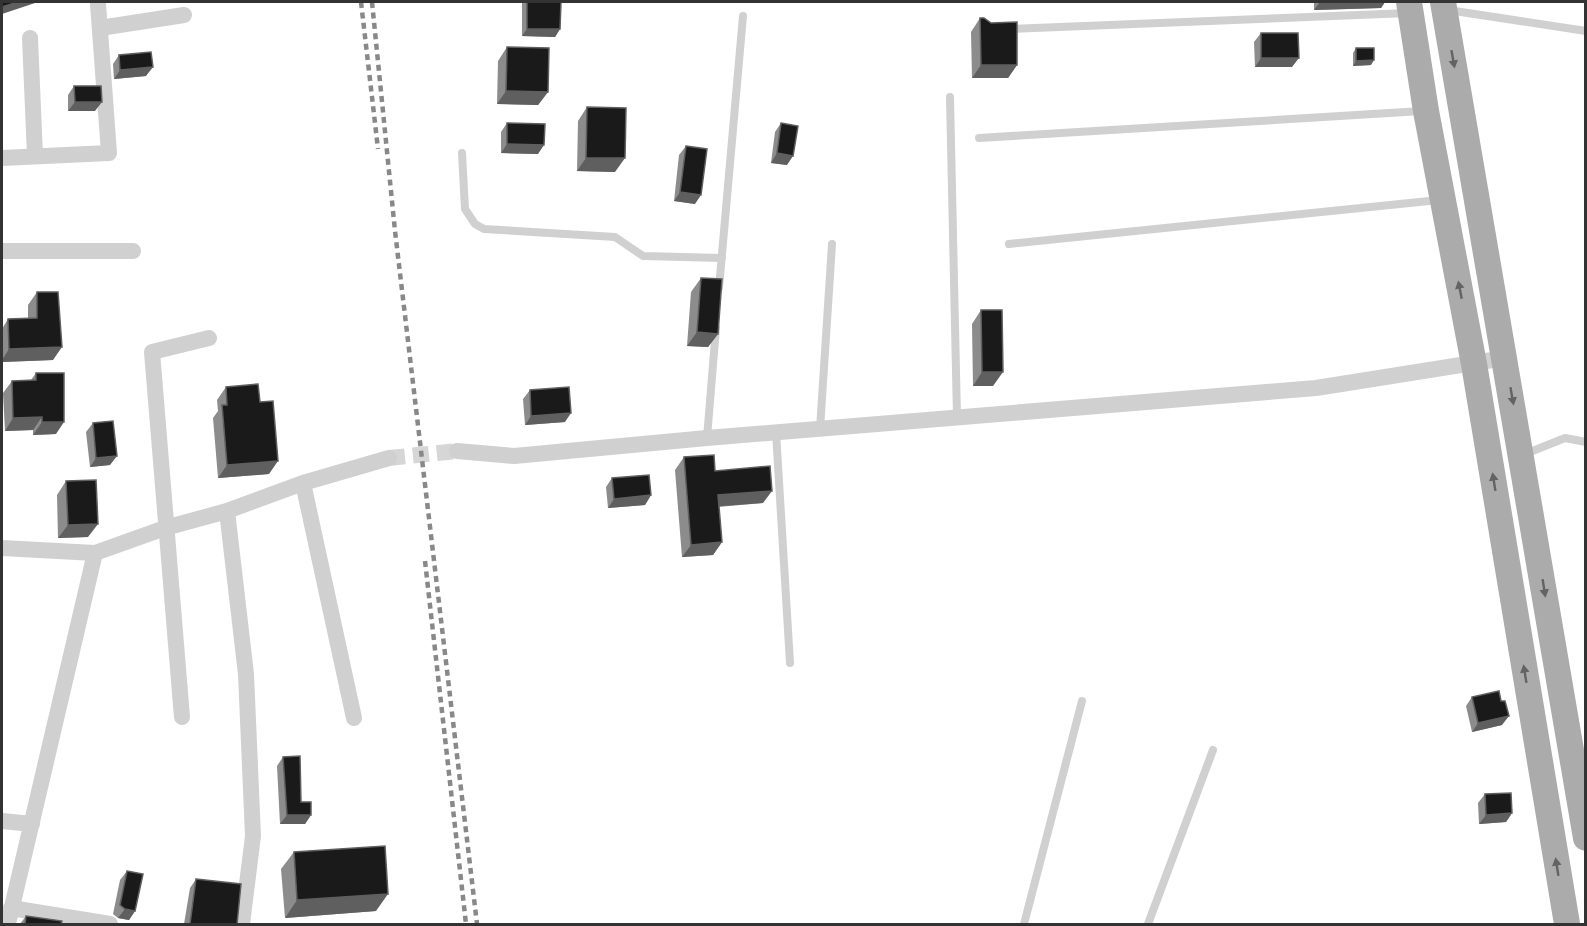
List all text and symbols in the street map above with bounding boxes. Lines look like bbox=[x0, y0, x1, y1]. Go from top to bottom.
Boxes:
one-way arrow bbox=[1449, 50, 1458, 69]
one-way arrow bbox=[1455, 280, 1464, 299]
one-way arrow bbox=[1507, 387, 1516, 406]
one-way arrow bbox=[1489, 472, 1498, 491]
one-way arrow bbox=[1539, 579, 1548, 598]
one-way arrow bbox=[1521, 665, 1530, 684]
one-way arrow bbox=[1552, 857, 1561, 876]

